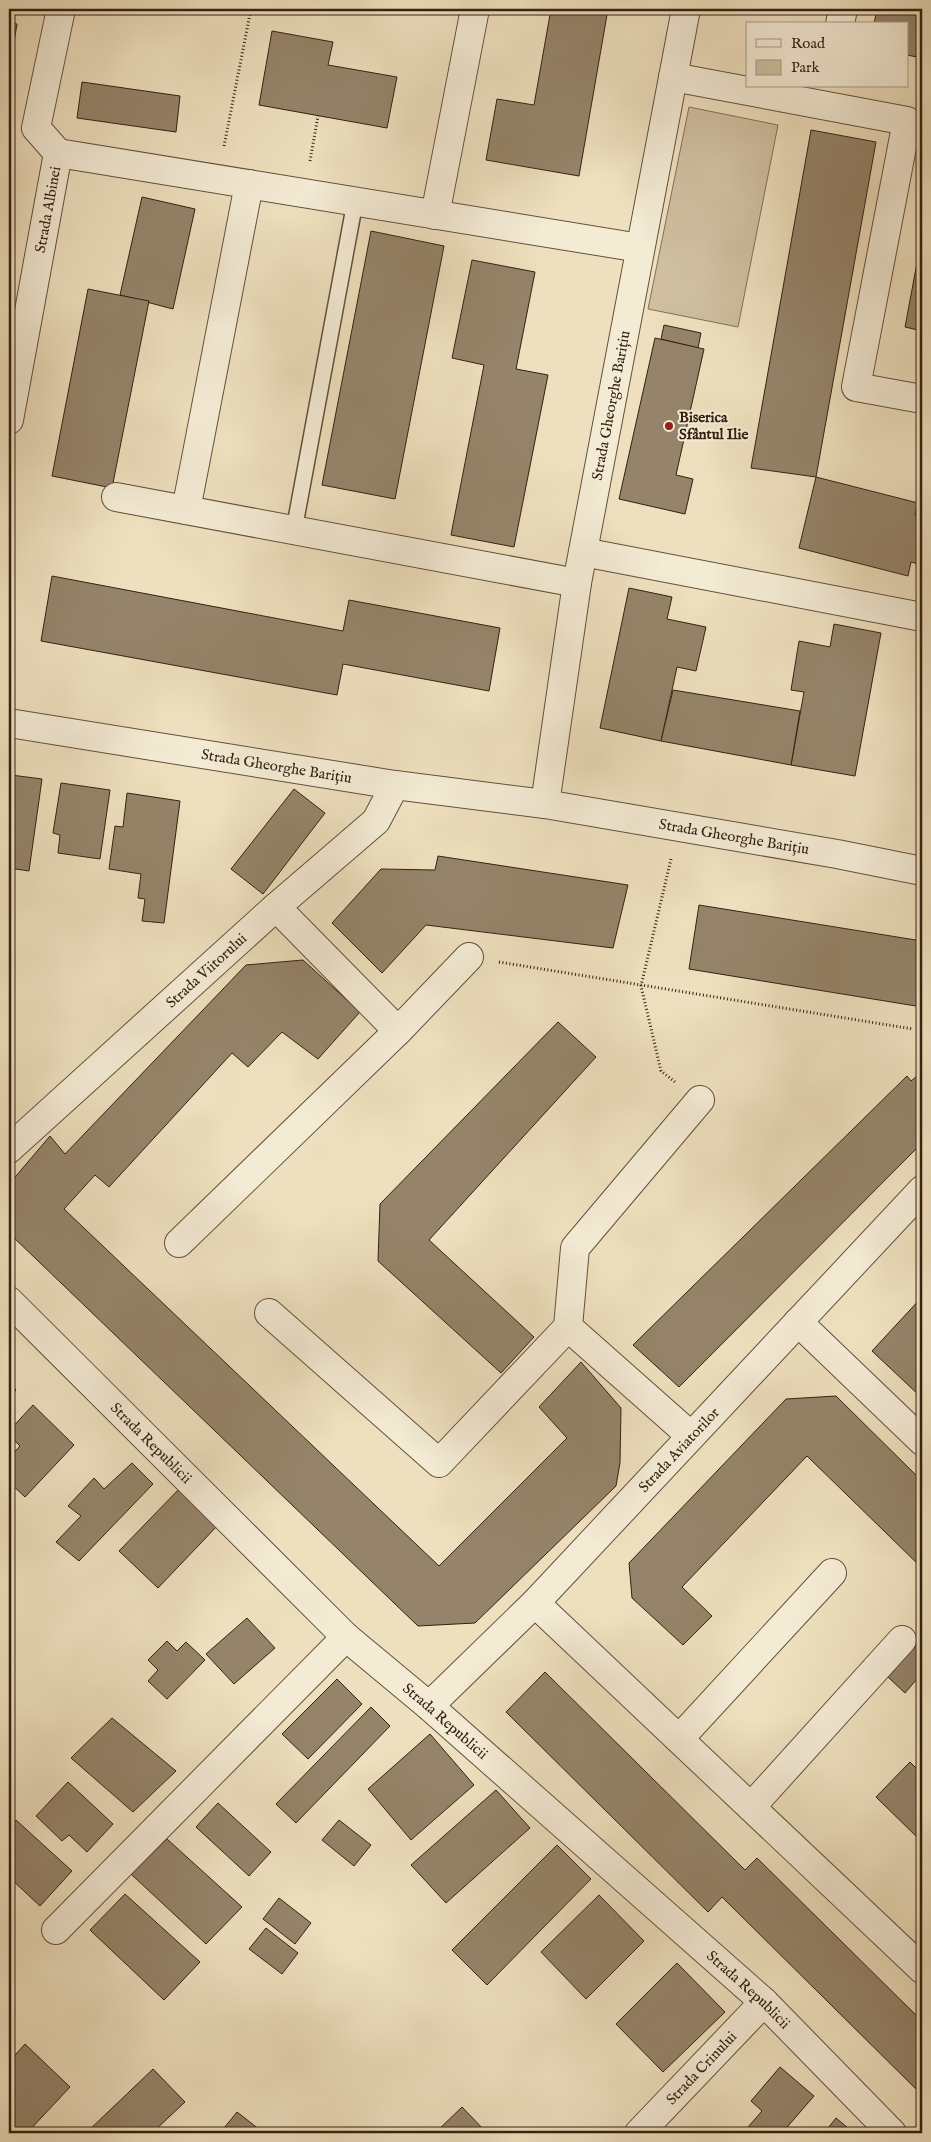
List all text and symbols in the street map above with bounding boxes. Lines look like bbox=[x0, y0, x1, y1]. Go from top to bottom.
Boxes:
legend bbox=[746, 22, 908, 88]
text: Road bbox=[791, 34, 826, 53]
text: Park bbox=[791, 58, 821, 77]
street label: Strada Albinei bbox=[31, 165, 65, 254]
street label: Strada Gheorghe Barițiu bbox=[588, 329, 635, 482]
place label: Biserica Sfântul Ilie bbox=[679, 408, 748, 444]
marker: Biserica Sfântul Ilie bbox=[663, 420, 675, 432]
street label: Strada Gheorghe Barițiu bbox=[200, 745, 353, 788]
street label: Strada Gheorghe Barițiu bbox=[657, 815, 811, 859]
street label: Strada Viitorului bbox=[162, 929, 251, 1012]
street label: Strada Republicii bbox=[106, 1399, 196, 1488]
street label: Strada Aviatorilor bbox=[635, 1403, 724, 1497]
street label: Strada Republicii bbox=[398, 1679, 492, 1764]
street label: Strada Republicii bbox=[702, 1947, 794, 2033]
street label: Strada Crinului bbox=[662, 2028, 741, 2109]

